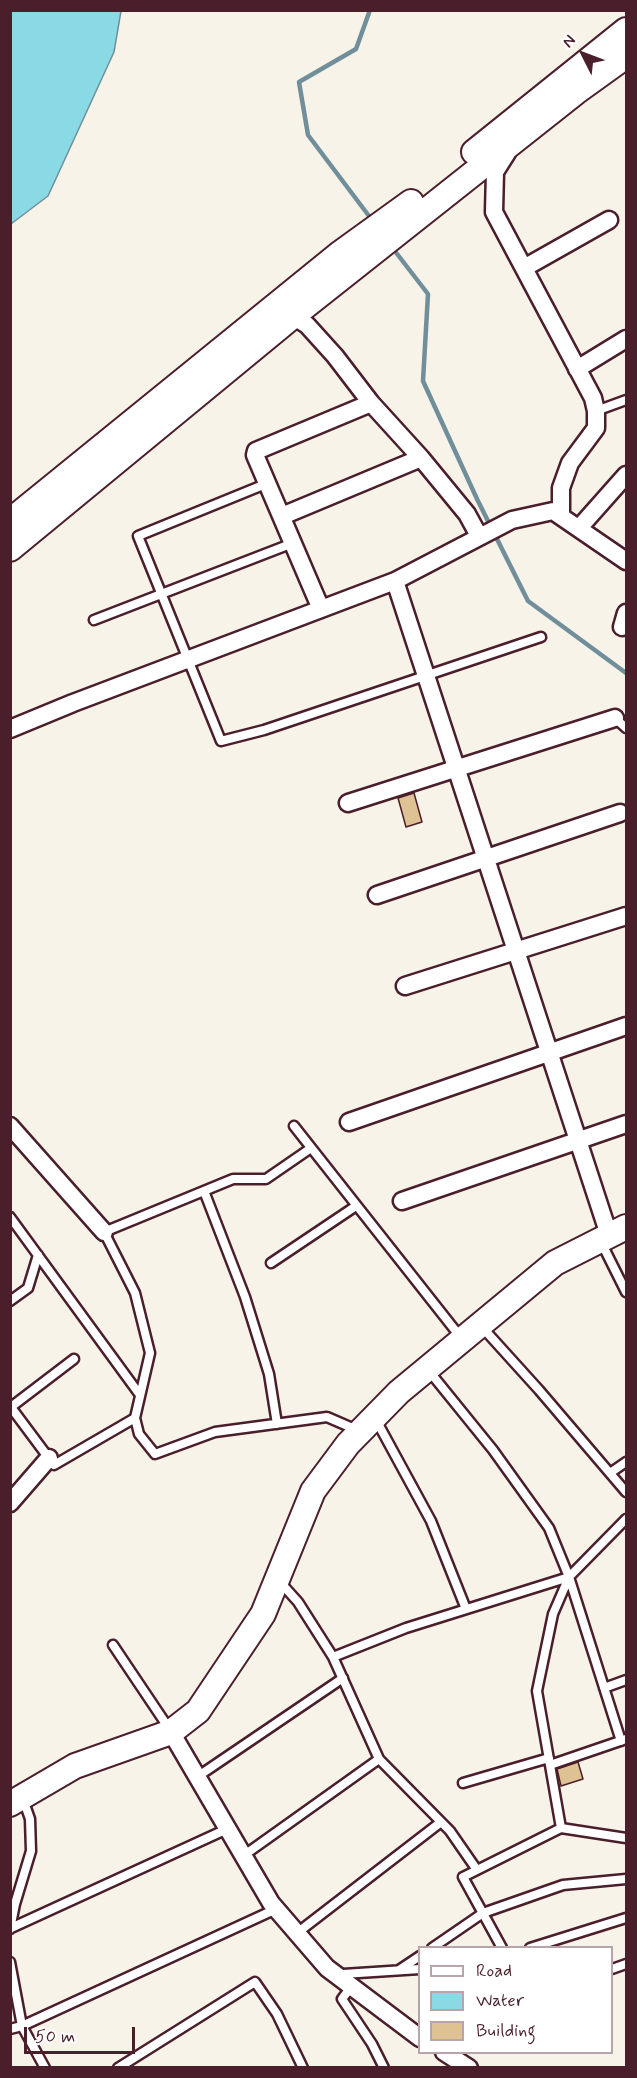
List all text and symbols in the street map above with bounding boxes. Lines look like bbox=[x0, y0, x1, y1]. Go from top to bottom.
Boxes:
north arrow bbox=[553, 24, 613, 84]
text: N bbox=[558, 31, 581, 53]
legend bbox=[418, 1946, 613, 2054]
text: Road bbox=[476, 1959, 512, 1983]
text: Water bbox=[476, 1989, 524, 2013]
scale bar bbox=[27, 2015, 138, 2053]
text: Building bbox=[476, 2019, 536, 2043]
text: 50 m bbox=[35, 2025, 75, 2049]

